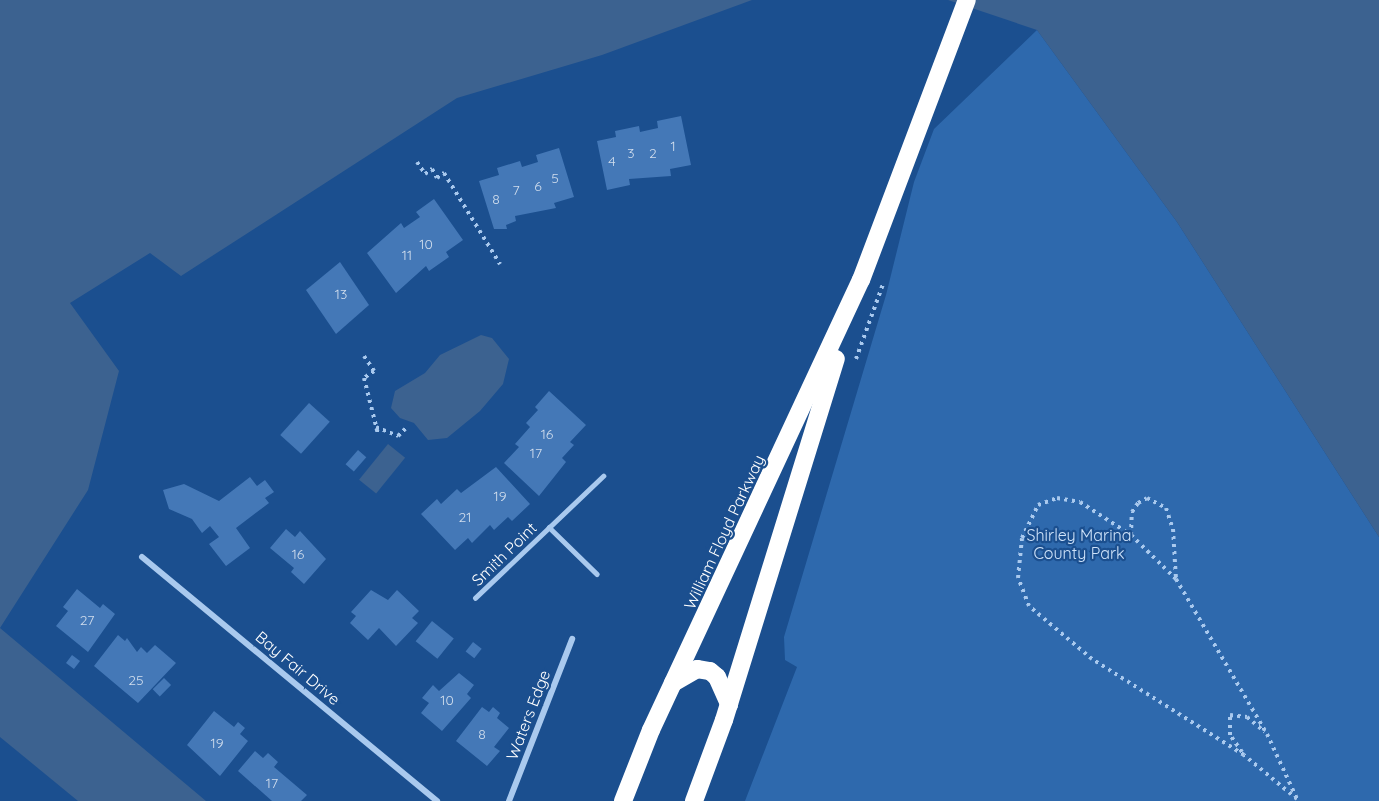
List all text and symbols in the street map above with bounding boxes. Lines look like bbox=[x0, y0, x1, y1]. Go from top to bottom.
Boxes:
house number: 1 bbox=[670, 138, 676, 154]
house number: 3 bbox=[627, 145, 635, 161]
house number: 2 bbox=[649, 145, 657, 161]
house number: 4 bbox=[608, 153, 616, 169]
house number: 5 bbox=[551, 170, 559, 186]
house number: 6 bbox=[534, 178, 542, 194]
house number: 7 bbox=[512, 182, 520, 198]
house number: 8 bbox=[492, 191, 500, 207]
house number: 10 bbox=[419, 236, 433, 252]
house number: 11 bbox=[402, 247, 412, 263]
house number: 13 bbox=[335, 286, 347, 302]
house number: 16 bbox=[541, 426, 553, 442]
house number: 17 bbox=[530, 445, 542, 461]
street label: William Floyd Parkway bbox=[680, 452, 768, 612]
house number: 19 bbox=[494, 488, 506, 504]
house number: 21 bbox=[459, 509, 471, 525]
street label: Smith Point bbox=[467, 518, 541, 590]
park label: Shirley Marina County Park bbox=[1026, 525, 1132, 563]
house number: 16 bbox=[292, 546, 304, 562]
house number: 27 bbox=[80, 612, 94, 628]
street label: Bay Fair Drive bbox=[252, 627, 344, 709]
street label: Waters Edge bbox=[502, 667, 554, 763]
house number: 25 bbox=[128, 672, 144, 688]
house number: 10 bbox=[440, 692, 454, 708]
house number: 8 bbox=[478, 726, 486, 742]
house number: 19 bbox=[211, 735, 223, 751]
house number: 17 bbox=[266, 775, 278, 791]

